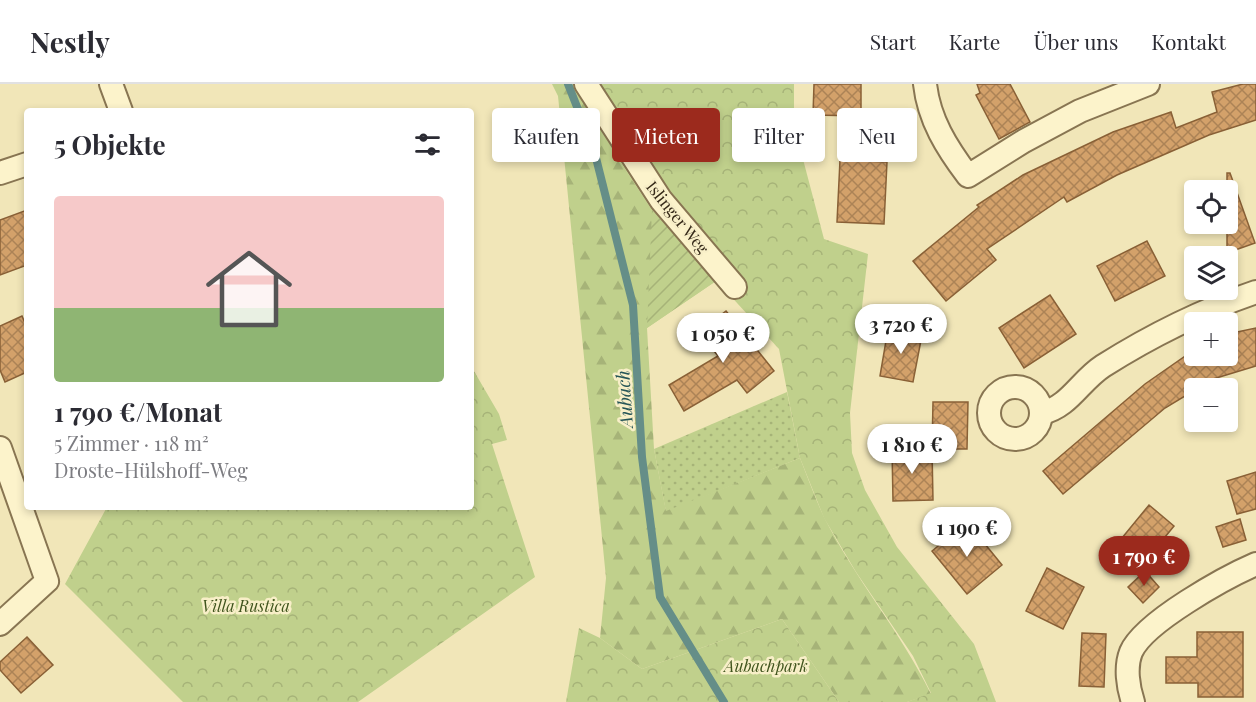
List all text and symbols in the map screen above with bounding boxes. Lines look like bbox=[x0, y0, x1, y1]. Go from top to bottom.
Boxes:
text: Nestly bbox=[30, 23, 110, 60]
text: Start bbox=[870, 27, 916, 55]
text: Karte bbox=[949, 27, 1000, 55]
text: Über uns bbox=[1033, 27, 1118, 55]
text: Kontakt bbox=[1151, 27, 1226, 55]
chip: Kaufen bbox=[492, 108, 600, 162]
chip: Mieten bbox=[612, 108, 720, 162]
chip: Filter bbox=[732, 108, 825, 162]
chip: Neu bbox=[837, 108, 917, 162]
text: 5 Objekte bbox=[54, 127, 166, 162]
icon: filters bbox=[411, 128, 444, 161]
street label: Islinger Weg bbox=[642, 176, 714, 258]
map controls bbox=[1184, 180, 1238, 432]
button: locate bbox=[1184, 180, 1238, 234]
icon: home bbox=[195, 235, 303, 343]
button: layers bbox=[1184, 246, 1238, 300]
pin: 3 720 € bbox=[846, 304, 956, 355]
text: 3 720 € bbox=[869, 310, 933, 337]
button: + bbox=[1184, 312, 1238, 366]
pin: 1 050 € bbox=[668, 313, 778, 364]
text: 1 050 € bbox=[691, 319, 755, 346]
water label: Aubach bbox=[610, 370, 638, 430]
button: − bbox=[1184, 378, 1238, 432]
text: 1 790 €/Monat bbox=[54, 394, 222, 429]
pin: 1 810 € bbox=[857, 424, 967, 475]
text: 5 Zimmer · 118 m² bbox=[54, 429, 209, 456]
text: 1 810 € bbox=[881, 430, 943, 457]
text: Droste-Hülshoff-Weg bbox=[54, 456, 248, 483]
pin: 1 190 € bbox=[912, 507, 1022, 558]
text: 1 190 € bbox=[936, 513, 998, 540]
pin: 1 790 € bbox=[1089, 536, 1199, 587]
text: 1 790 € bbox=[1113, 542, 1175, 569]
park label: Villa Rustica bbox=[202, 595, 290, 616]
park label: Aubachpark bbox=[722, 655, 808, 676]

